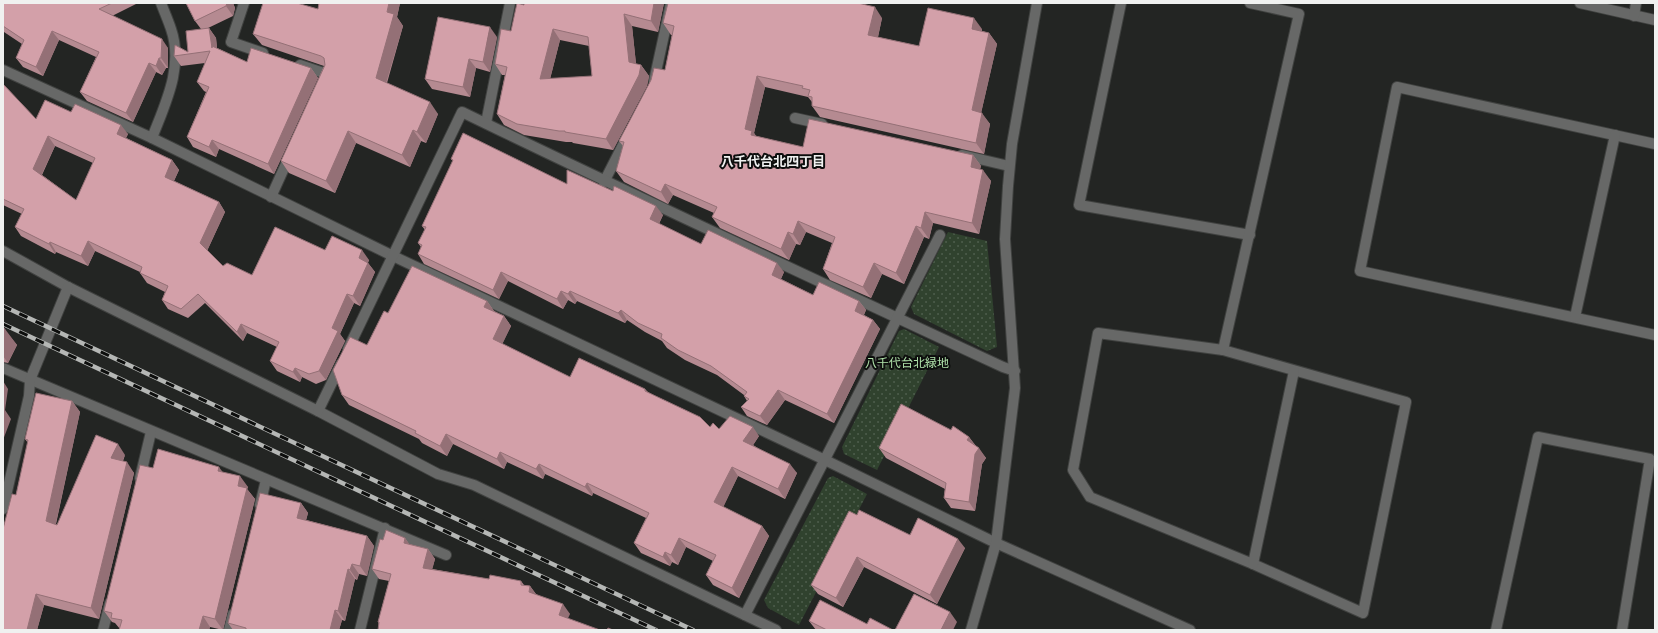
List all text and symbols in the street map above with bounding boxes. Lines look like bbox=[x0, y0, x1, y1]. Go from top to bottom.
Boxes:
district label: 八千代台北四丁目 bbox=[721, 153, 825, 170]
park label: 八千代台北緑地 bbox=[865, 355, 949, 371]

